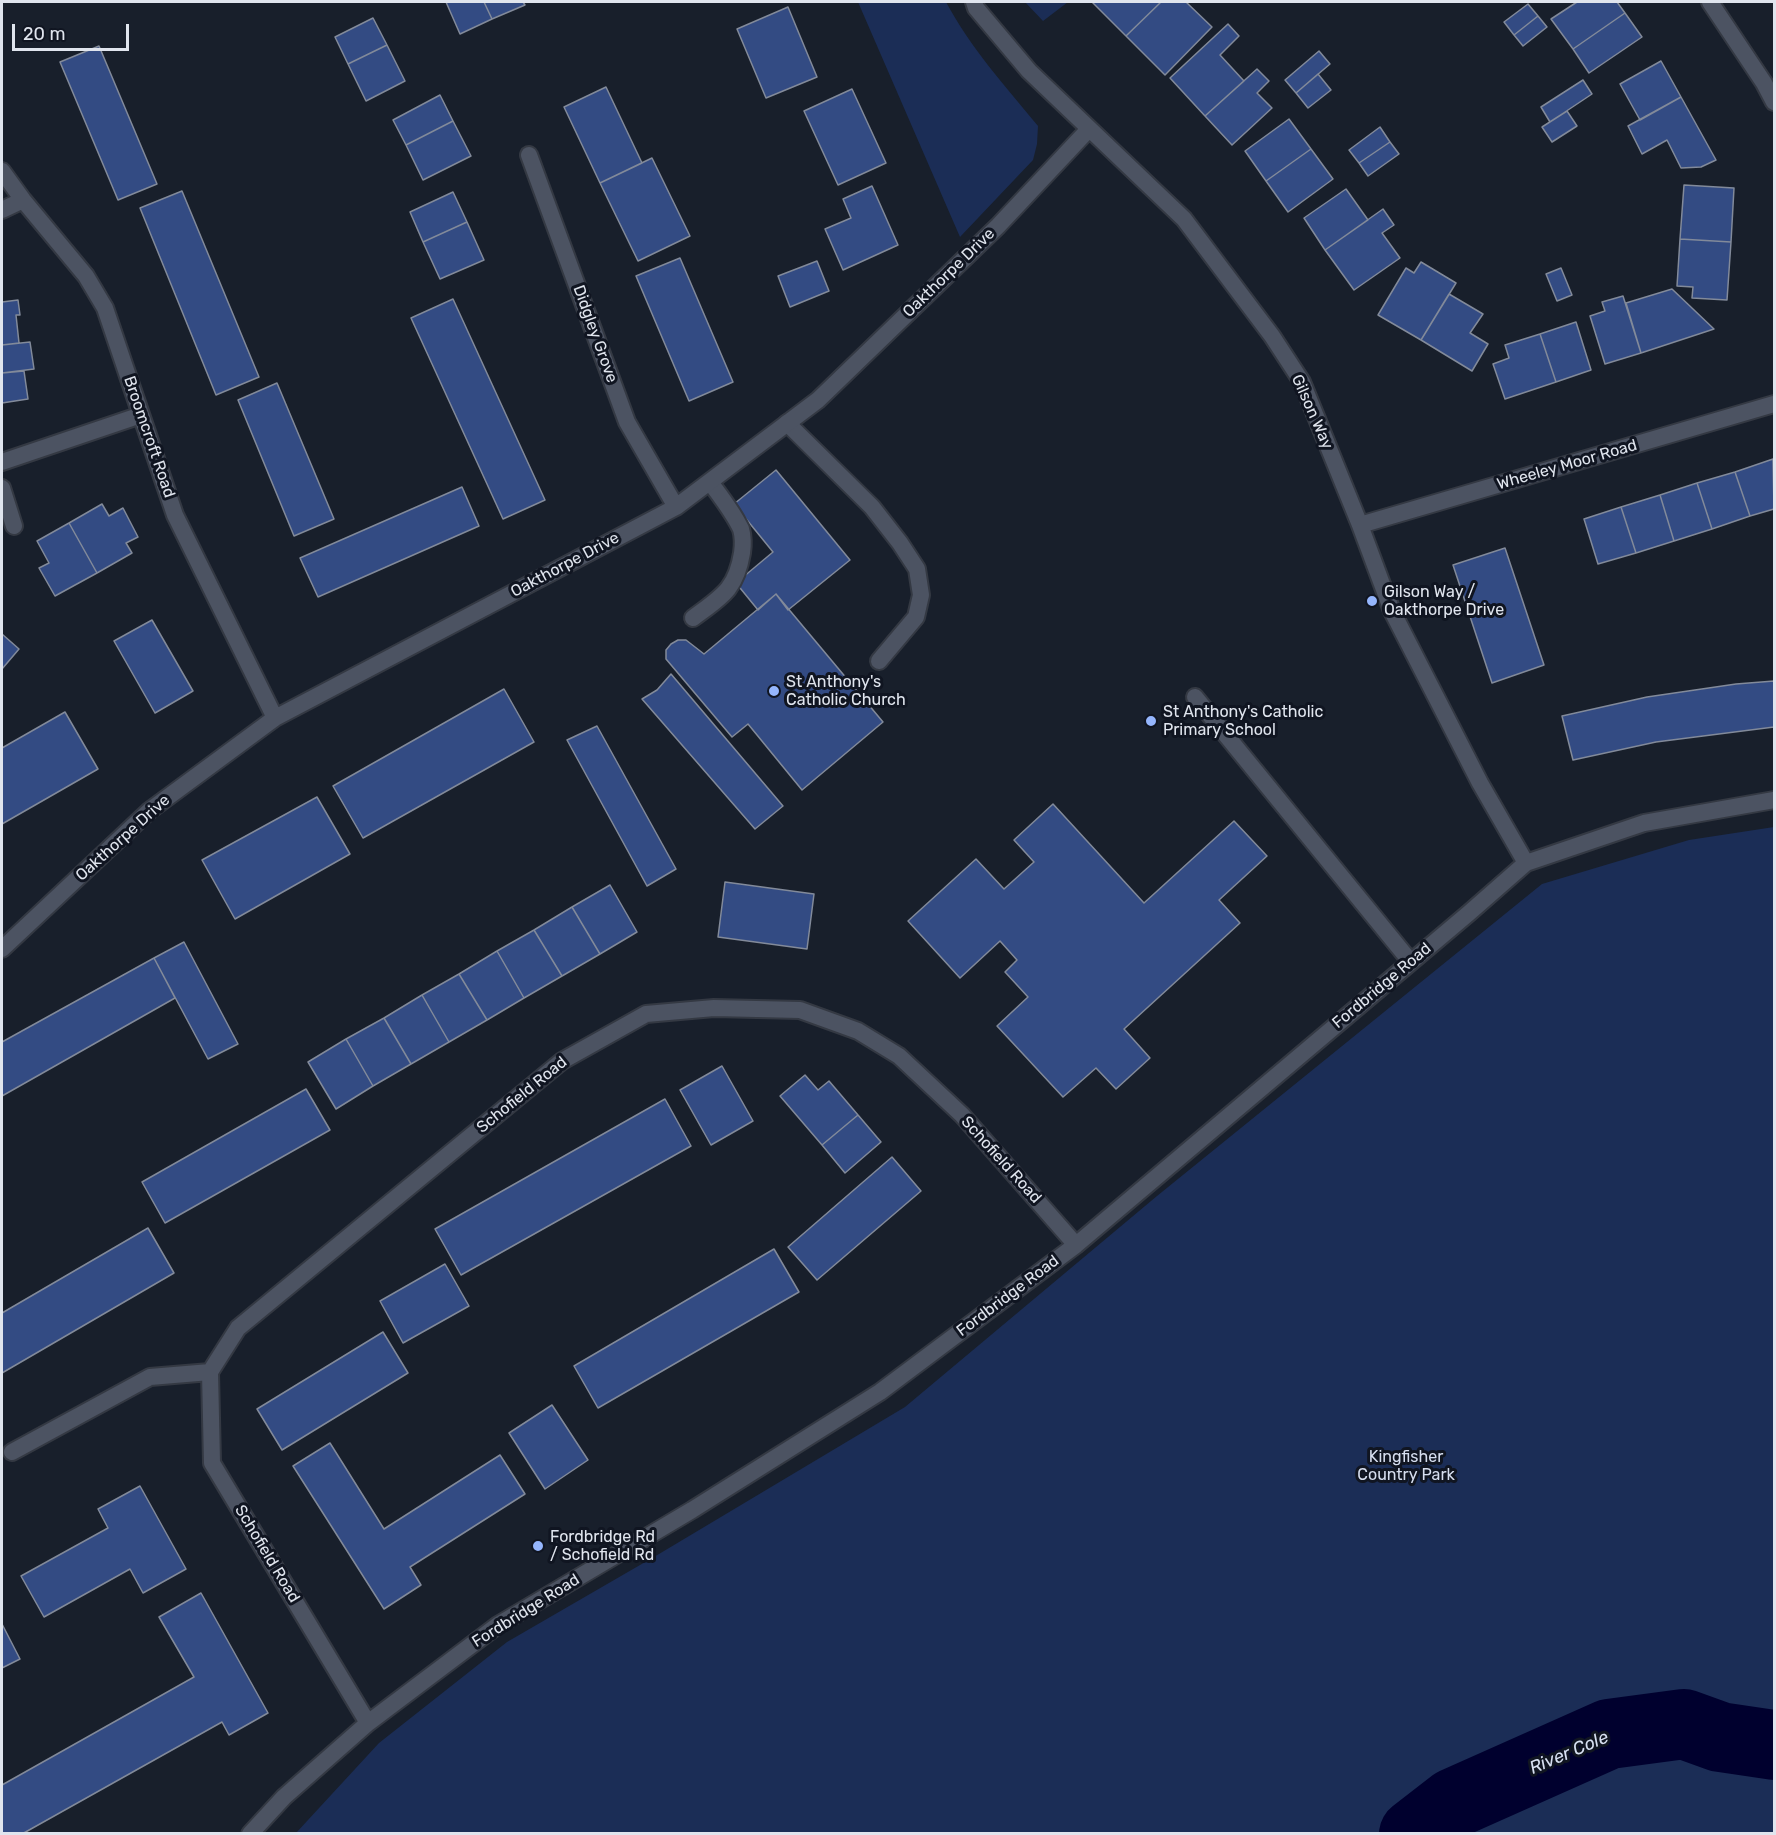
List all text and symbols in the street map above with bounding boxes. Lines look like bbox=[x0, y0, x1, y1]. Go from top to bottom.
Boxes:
scale bar bbox=[15, 12, 132, 50]
text: 20 m bbox=[23, 23, 65, 45]
street label: Oakthorpe Drive bbox=[899, 224, 999, 322]
street label: Didgley Grove bbox=[568, 283, 622, 385]
street label: Gilson Way bbox=[1287, 372, 1337, 452]
street label: Broomcroft Road bbox=[119, 374, 179, 500]
street label: Wheeley Moor Road bbox=[1495, 436, 1639, 494]
street label: Oakthorpe Drive bbox=[507, 528, 623, 602]
place label: Gilson Way / Oakthorpe Drive bbox=[1384, 582, 1504, 620]
marker: Gilson Way / Oakthorpe Drive bbox=[1365, 594, 1379, 608]
place label: St Anthony's Catholic Church bbox=[786, 672, 906, 710]
marker: St Anthony's Catholic Church bbox=[767, 684, 781, 698]
place label: St Anthony's Catholic Primary School bbox=[1163, 702, 1323, 740]
marker: St Anthony's Catholic Primary School bbox=[1144, 714, 1158, 728]
street label: Oakthorpe Drive bbox=[72, 791, 174, 885]
street label: Fordbridge Road bbox=[1329, 939, 1435, 1033]
street label: Schofield Road bbox=[473, 1053, 571, 1137]
street label: Schofield Road bbox=[957, 1112, 1045, 1208]
street label: Fordbridge Road bbox=[953, 1251, 1063, 1341]
park label: Kingfisher Country Park bbox=[1357, 1447, 1455, 1485]
street label: Schofield Road bbox=[230, 1502, 304, 1606]
place label: Fordbridge Rd / Schofield Rd bbox=[550, 1527, 655, 1565]
marker: Fordbridge Rd / Schofield Rd bbox=[531, 1539, 545, 1553]
street label: Fordbridge Road bbox=[469, 1570, 583, 1652]
water label: River Cole bbox=[1526, 1727, 1612, 1779]

